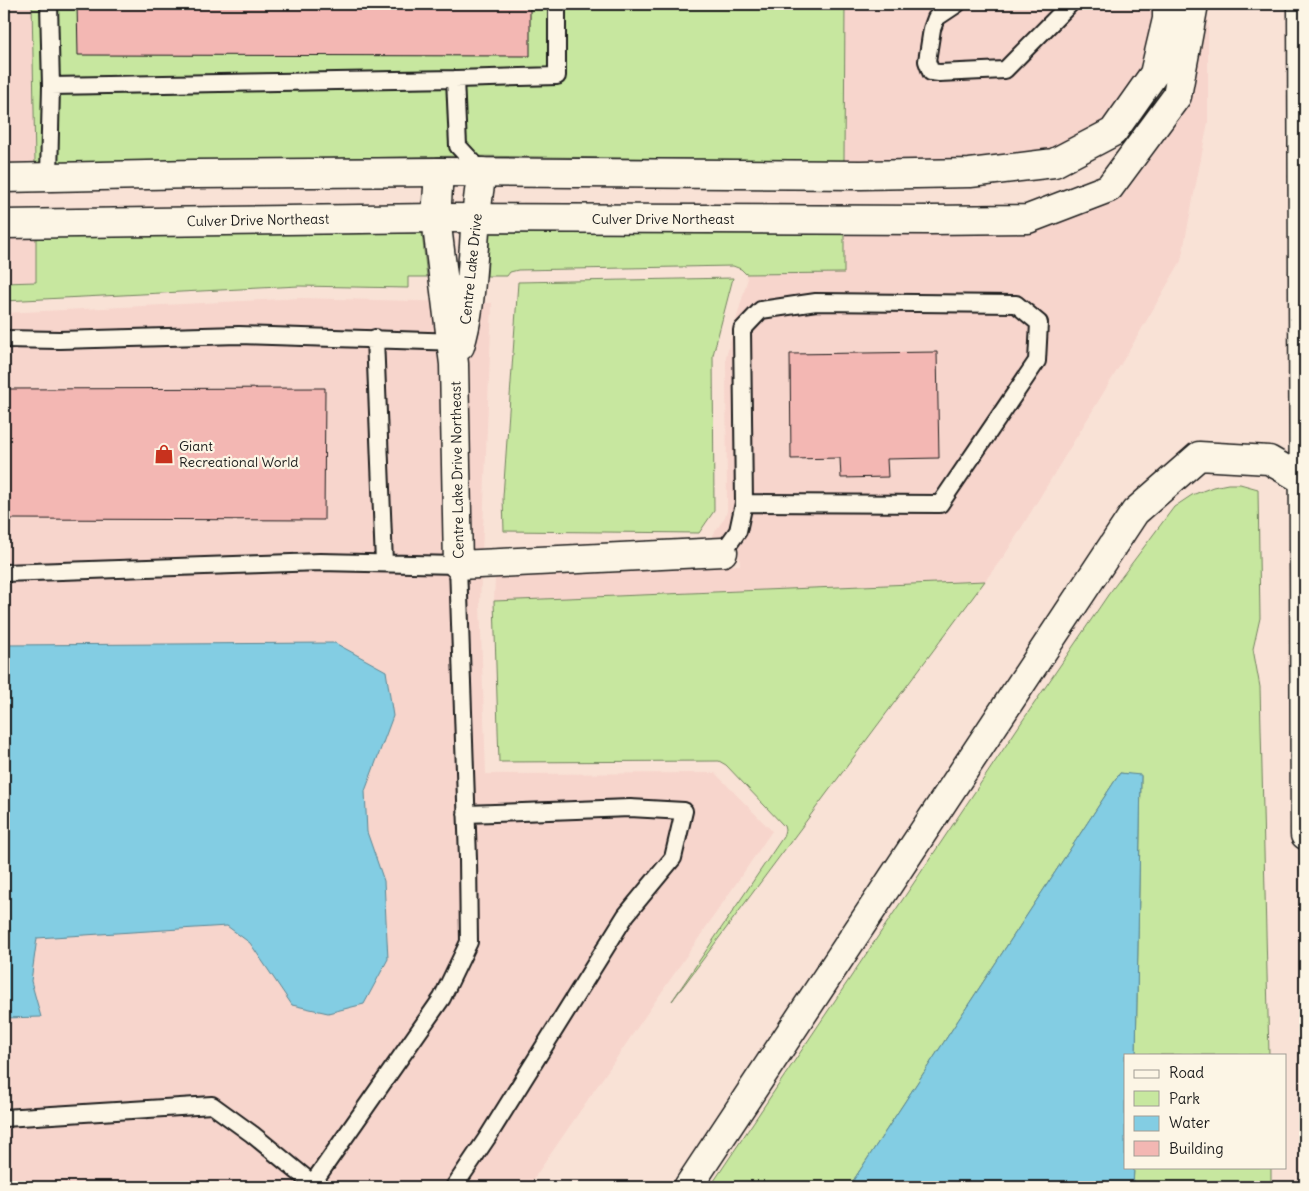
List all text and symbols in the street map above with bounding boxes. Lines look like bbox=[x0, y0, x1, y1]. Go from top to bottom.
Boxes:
street label: Culver Drive Northeast bbox=[187, 210, 330, 230]
street label: Culver Drive Northeast bbox=[592, 210, 735, 228]
street label: Centre Lake Drive bbox=[456, 212, 486, 326]
street label: Centre Lake Drive Northeast bbox=[446, 381, 468, 559]
place label: Giant Recreational World bbox=[179, 437, 299, 471]
shop icon: Giant Recreational World bbox=[153, 443, 175, 465]
legend bbox=[1124, 1054, 1286, 1168]
text: Road bbox=[1169, 1063, 1204, 1082]
text: Park bbox=[1169, 1089, 1200, 1108]
text: Water bbox=[1169, 1113, 1210, 1132]
text: Building bbox=[1169, 1139, 1224, 1158]

